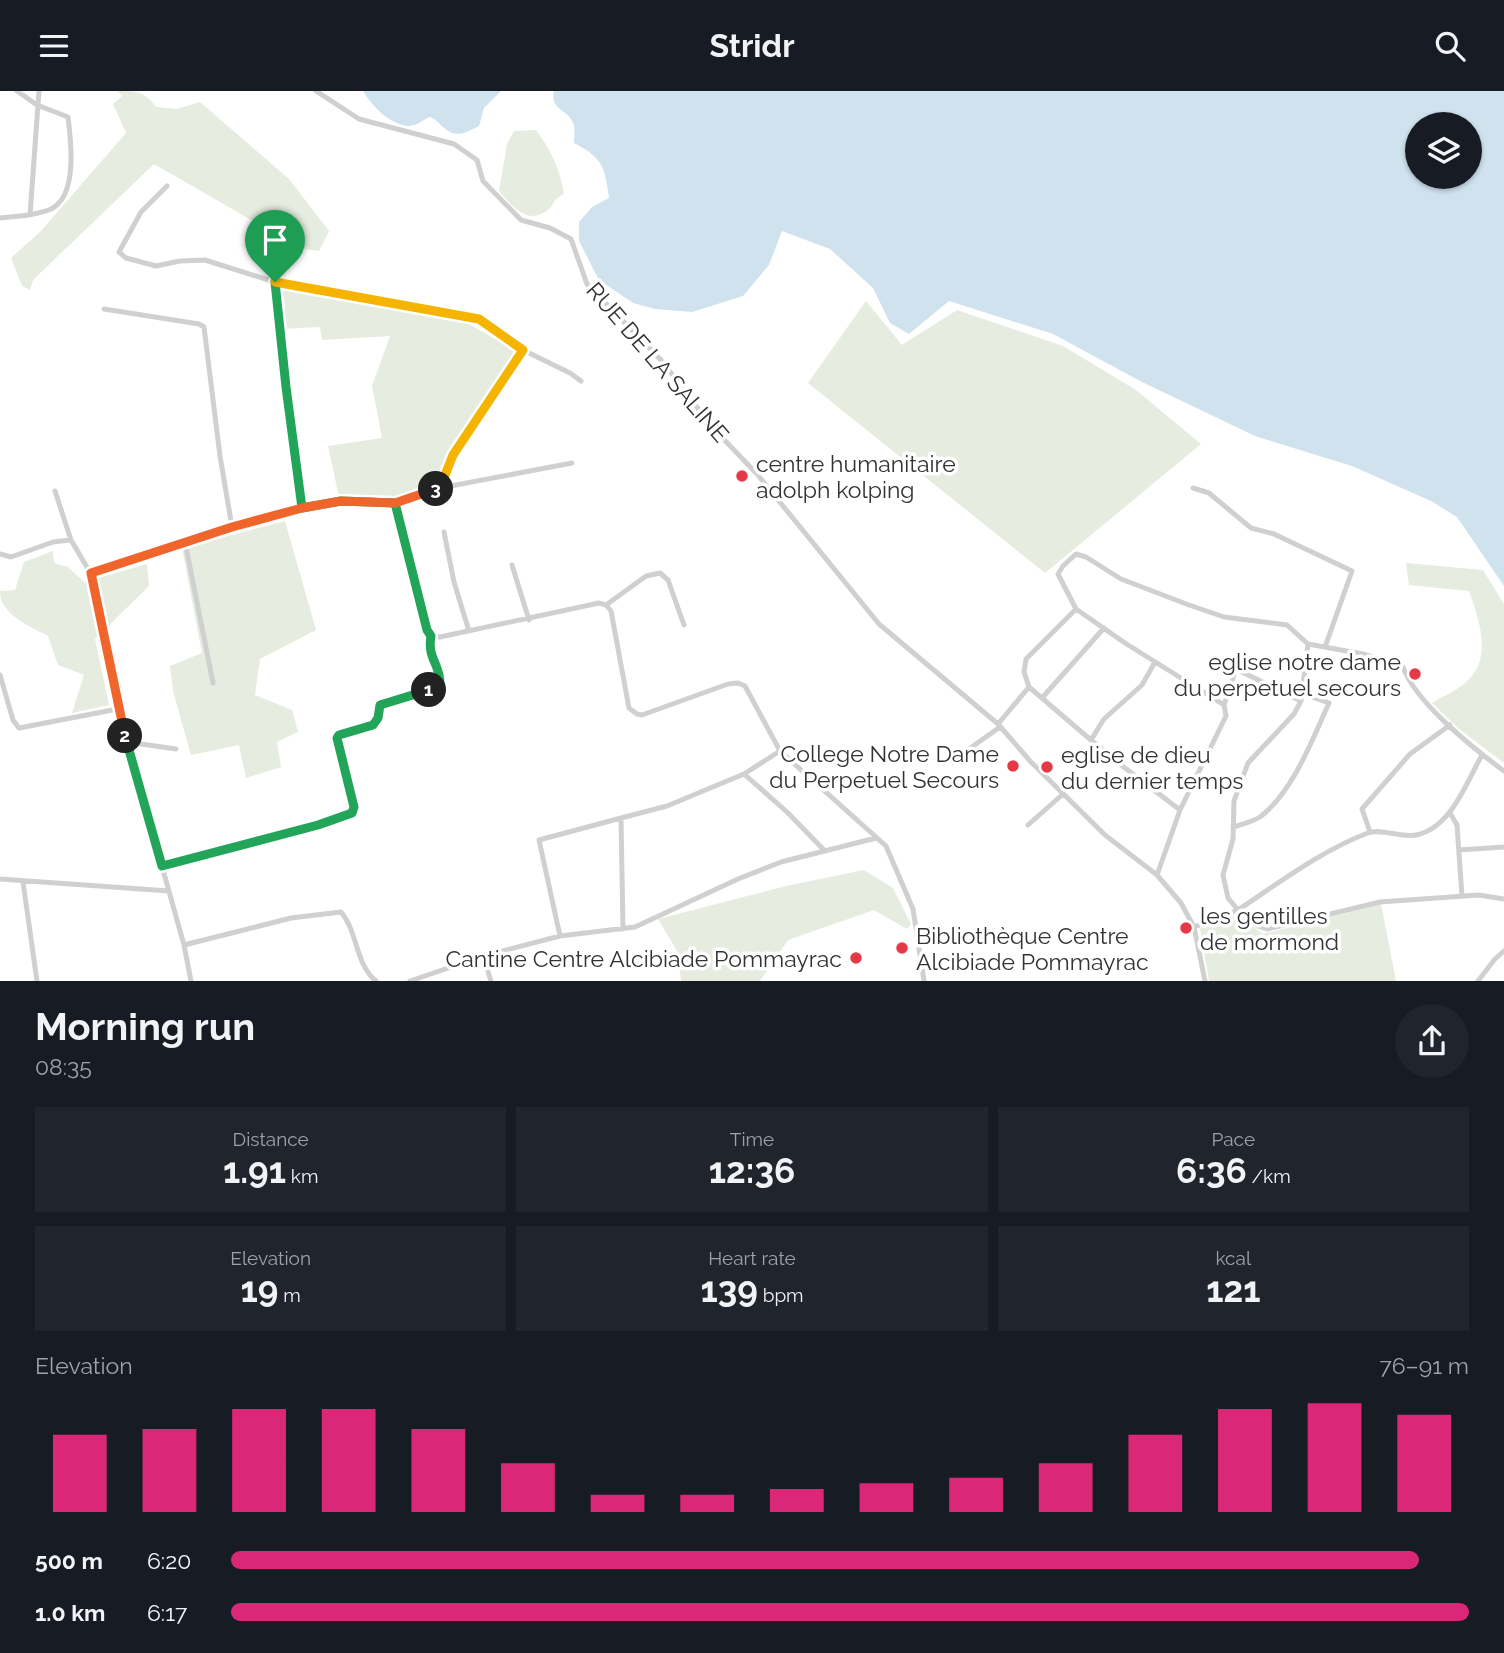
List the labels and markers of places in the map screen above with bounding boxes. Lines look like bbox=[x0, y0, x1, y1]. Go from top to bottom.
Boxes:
pin bbox=[245, 210, 305, 282]
place label: centre humanitaire adolph kolping bbox=[756, 450, 956, 503]
marker: centre humanitaire adolph kolping bbox=[734, 468, 750, 484]
pin: 3 bbox=[418, 471, 453, 507]
place label: eglise notre dame du perpetuel secours bbox=[1174, 648, 1401, 701]
marker: eglise notre dame du perpetuel secours bbox=[1407, 666, 1423, 682]
pin: 1 bbox=[412, 673, 446, 707]
pin: 2 bbox=[108, 719, 142, 753]
place label: College Notre Dame du Perpetuel Secours bbox=[769, 740, 999, 793]
place label: eglise de dieu du dernier temps bbox=[1061, 741, 1243, 794]
marker: College Notre Dame du Perpetuel Secours bbox=[1005, 758, 1021, 774]
marker: eglise de dieu du dernier temps bbox=[1039, 759, 1055, 775]
place label: les gentilles de mormond bbox=[1200, 902, 1339, 955]
marker: les gentilles de mormond bbox=[1178, 920, 1194, 936]
place label: Bibliothèque Centre Alcibiade Pommayrac bbox=[916, 922, 1149, 975]
marker: Bibliothèque Centre Alcibiade Pommayrac bbox=[894, 940, 910, 956]
place label: Cantine Centre Alcibiade Pommayrac bbox=[446, 945, 842, 972]
marker: Cantine Centre Alcibiade Pommayrac bbox=[848, 950, 864, 966]

